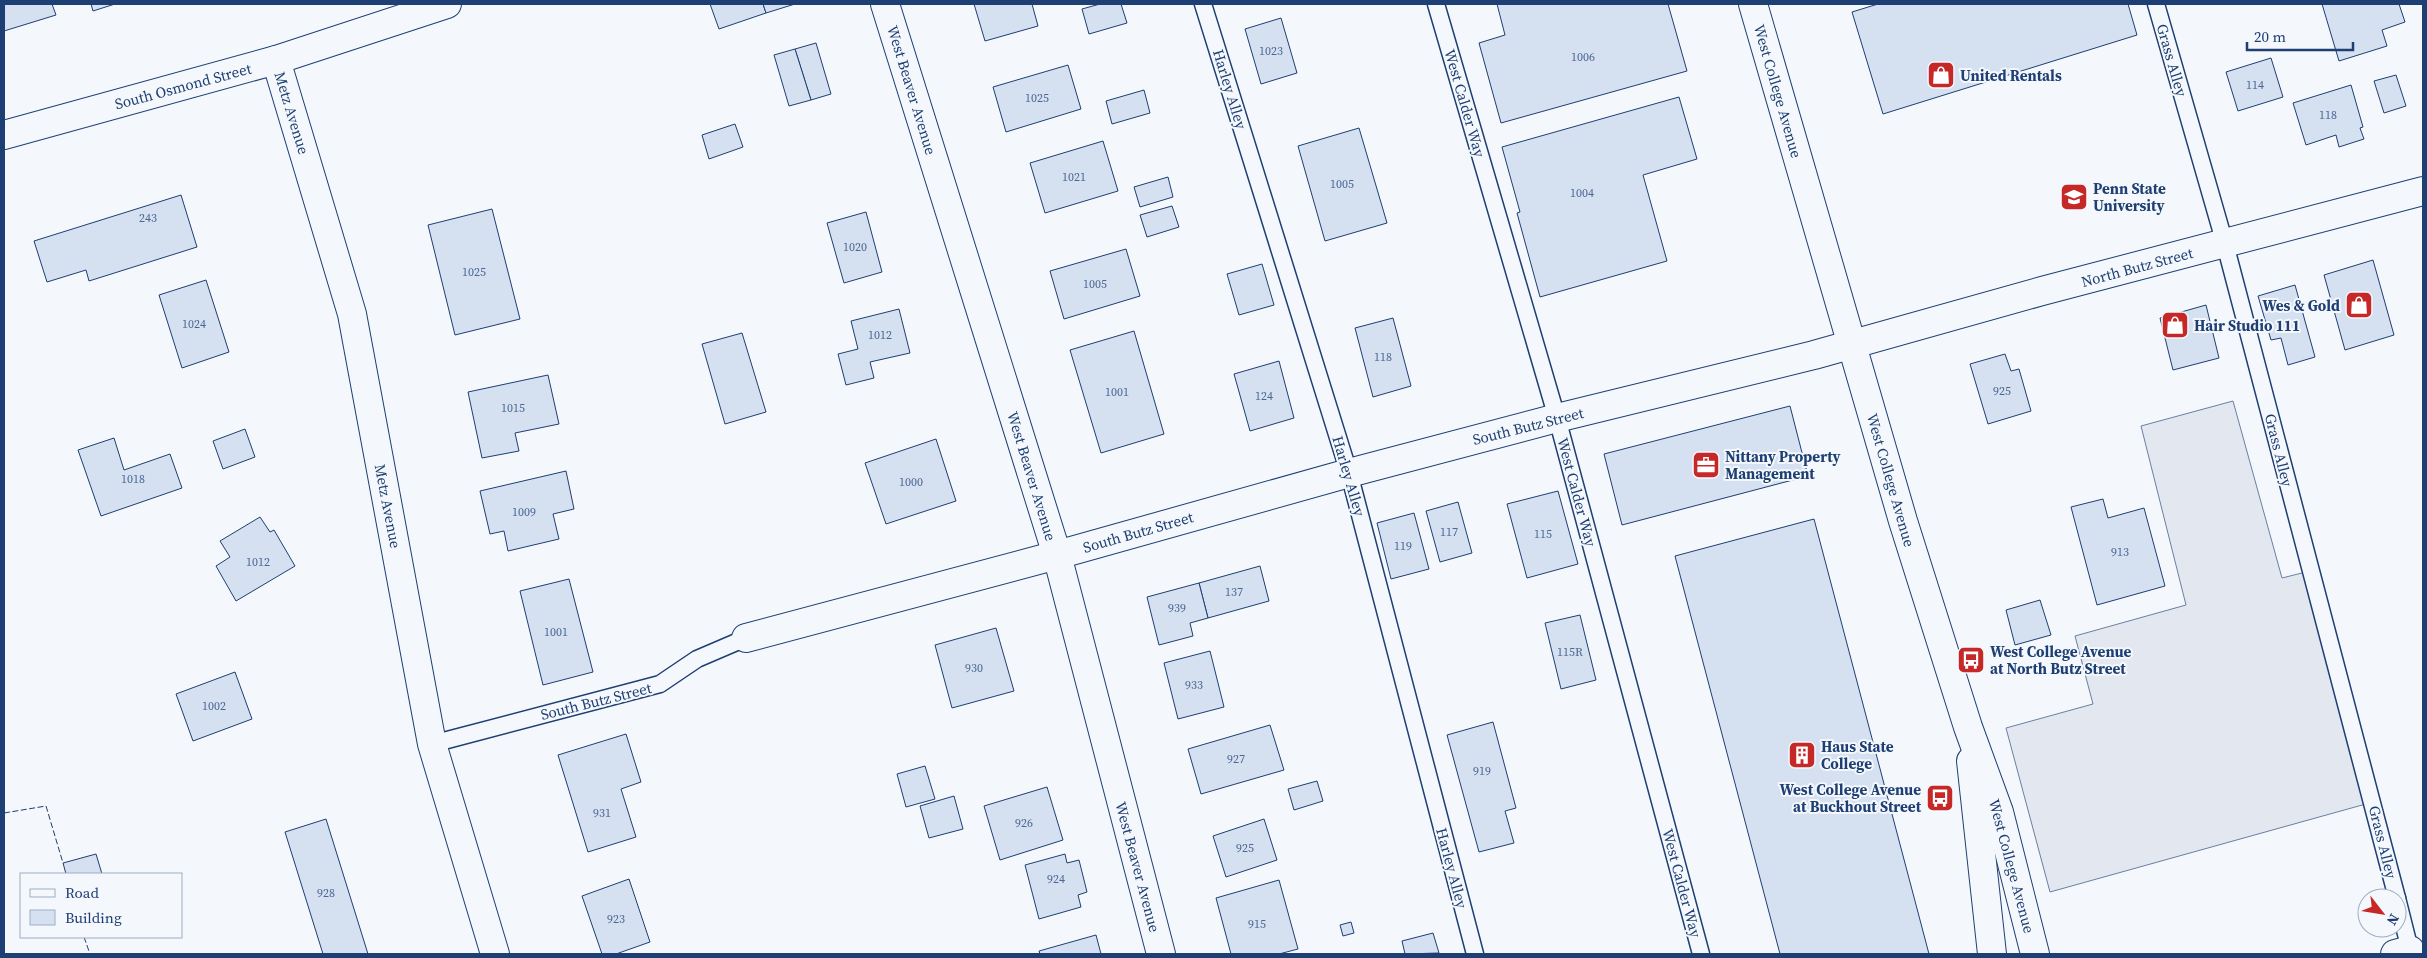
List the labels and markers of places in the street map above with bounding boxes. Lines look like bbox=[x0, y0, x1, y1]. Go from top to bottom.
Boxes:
shop icon: United Rentals bbox=[1926, 60, 1956, 90]
place label: United Rentals bbox=[1960, 65, 2062, 86]
place label: Penn State University bbox=[2093, 178, 2166, 216]
school or university icon: Penn State University bbox=[2059, 182, 2089, 212]
shop icon: Wes & Gold bbox=[2344, 290, 2374, 320]
place label: Wes & Gold bbox=[2262, 295, 2340, 316]
shop icon: Hair Studio 111 bbox=[2160, 310, 2190, 340]
place label: Hair Studio 111 bbox=[2194, 315, 2300, 336]
place label: Nittany Property Management bbox=[1725, 446, 1841, 484]
office icon: Nittany Property Management bbox=[1691, 450, 1721, 480]
place label: West College Avenue at North Butz Street bbox=[1990, 641, 2132, 679]
bus stop icon: West College Avenue at North Butz Street bbox=[1956, 645, 1986, 675]
place label: Haus State College bbox=[1821, 736, 1894, 774]
building icon: Haus State College bbox=[1787, 740, 1817, 770]
place label: West College Avenue at Buckhout Street bbox=[1780, 779, 1922, 817]
bus stop icon: West College Avenue at Buckhout Street bbox=[1925, 783, 1955, 813]

